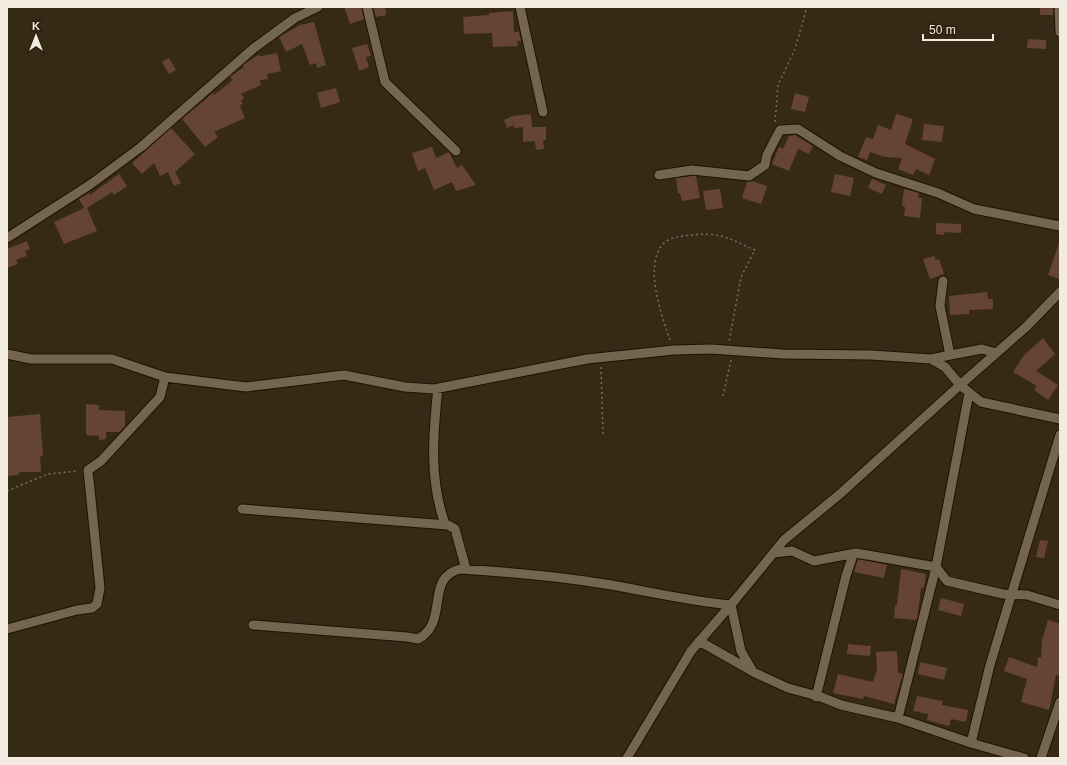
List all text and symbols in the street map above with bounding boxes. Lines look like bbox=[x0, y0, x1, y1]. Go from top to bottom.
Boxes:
north arrow bbox=[16, 16, 56, 56]
scale bar bbox=[923, 16, 993, 42]
text: K bbox=[32, 20, 40, 32]
text: 50 m bbox=[929, 23, 956, 37]

